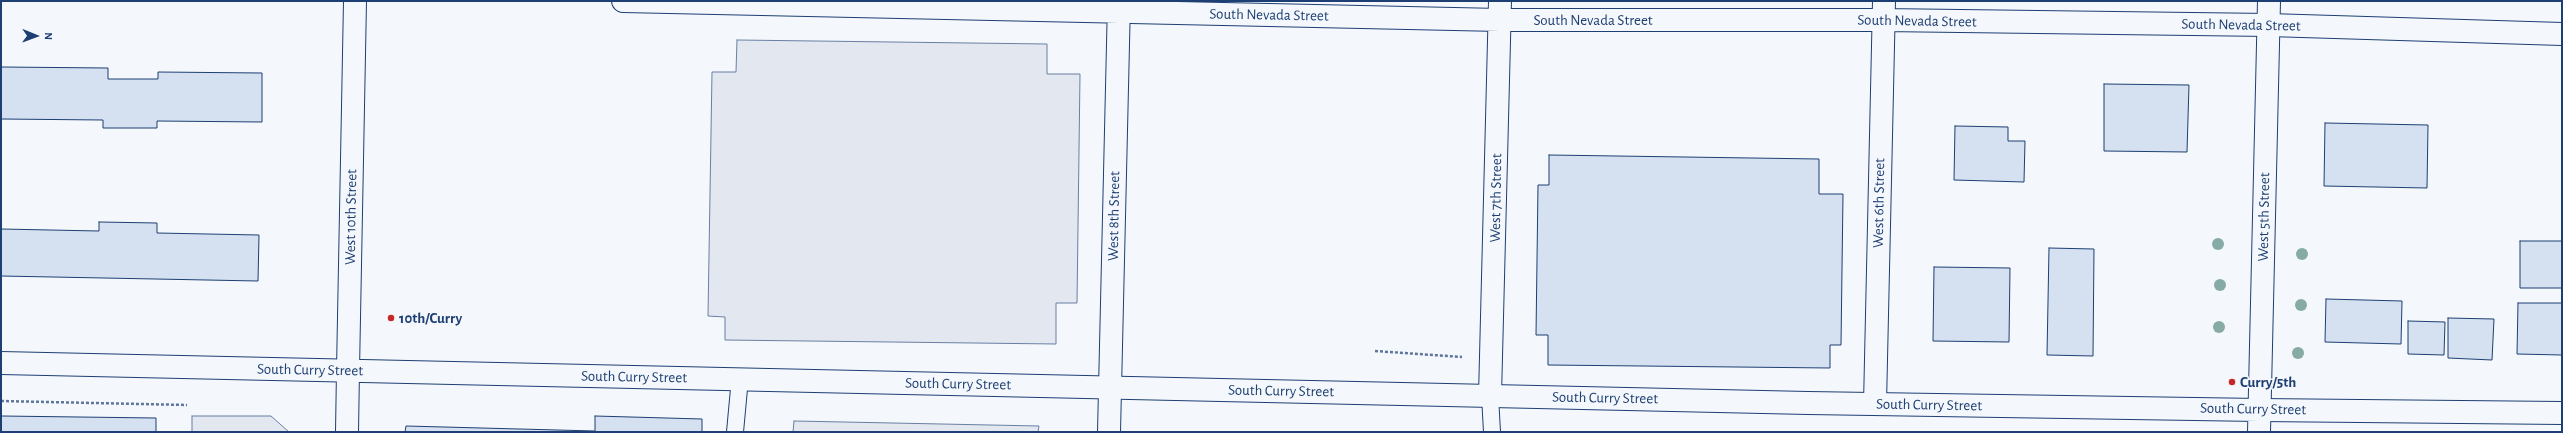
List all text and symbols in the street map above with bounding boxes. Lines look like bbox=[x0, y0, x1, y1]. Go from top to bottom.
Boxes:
street label: South Nevada Street bbox=[1209, 5, 1329, 25]
street label: South Nevada Street bbox=[1533, 11, 1653, 29]
street label: South Nevada Street bbox=[1857, 11, 1977, 31]
street label: South Nevada Street bbox=[2181, 15, 2301, 35]
north arrow bbox=[16, 16, 56, 56]
text: N bbox=[43, 32, 54, 40]
street label: West 7th Street bbox=[1486, 153, 1506, 243]
street label: West 6th Street bbox=[1869, 158, 1889, 248]
street label: West 10th Street bbox=[341, 169, 361, 265]
street label: West 8th Street bbox=[1104, 171, 1124, 261]
street label: West 5th Street bbox=[2254, 172, 2274, 262]
place label: 10th/Curry bbox=[399, 309, 462, 327]
marker: 10th/Curry bbox=[386, 313, 396, 323]
street label: South Curry Street bbox=[257, 360, 363, 380]
street label: South Curry Street bbox=[581, 367, 687, 387]
place label: Curry/5th bbox=[2240, 373, 2296, 391]
street label: South Curry Street bbox=[905, 374, 1011, 394]
marker: Curry/5th bbox=[2227, 377, 2237, 387]
street label: South Curry Street bbox=[1228, 381, 1334, 401]
street label: South Curry Street bbox=[1552, 388, 1658, 408]
street label: South Curry Street bbox=[1876, 395, 1982, 415]
street label: South Curry Street bbox=[2200, 399, 2306, 419]

